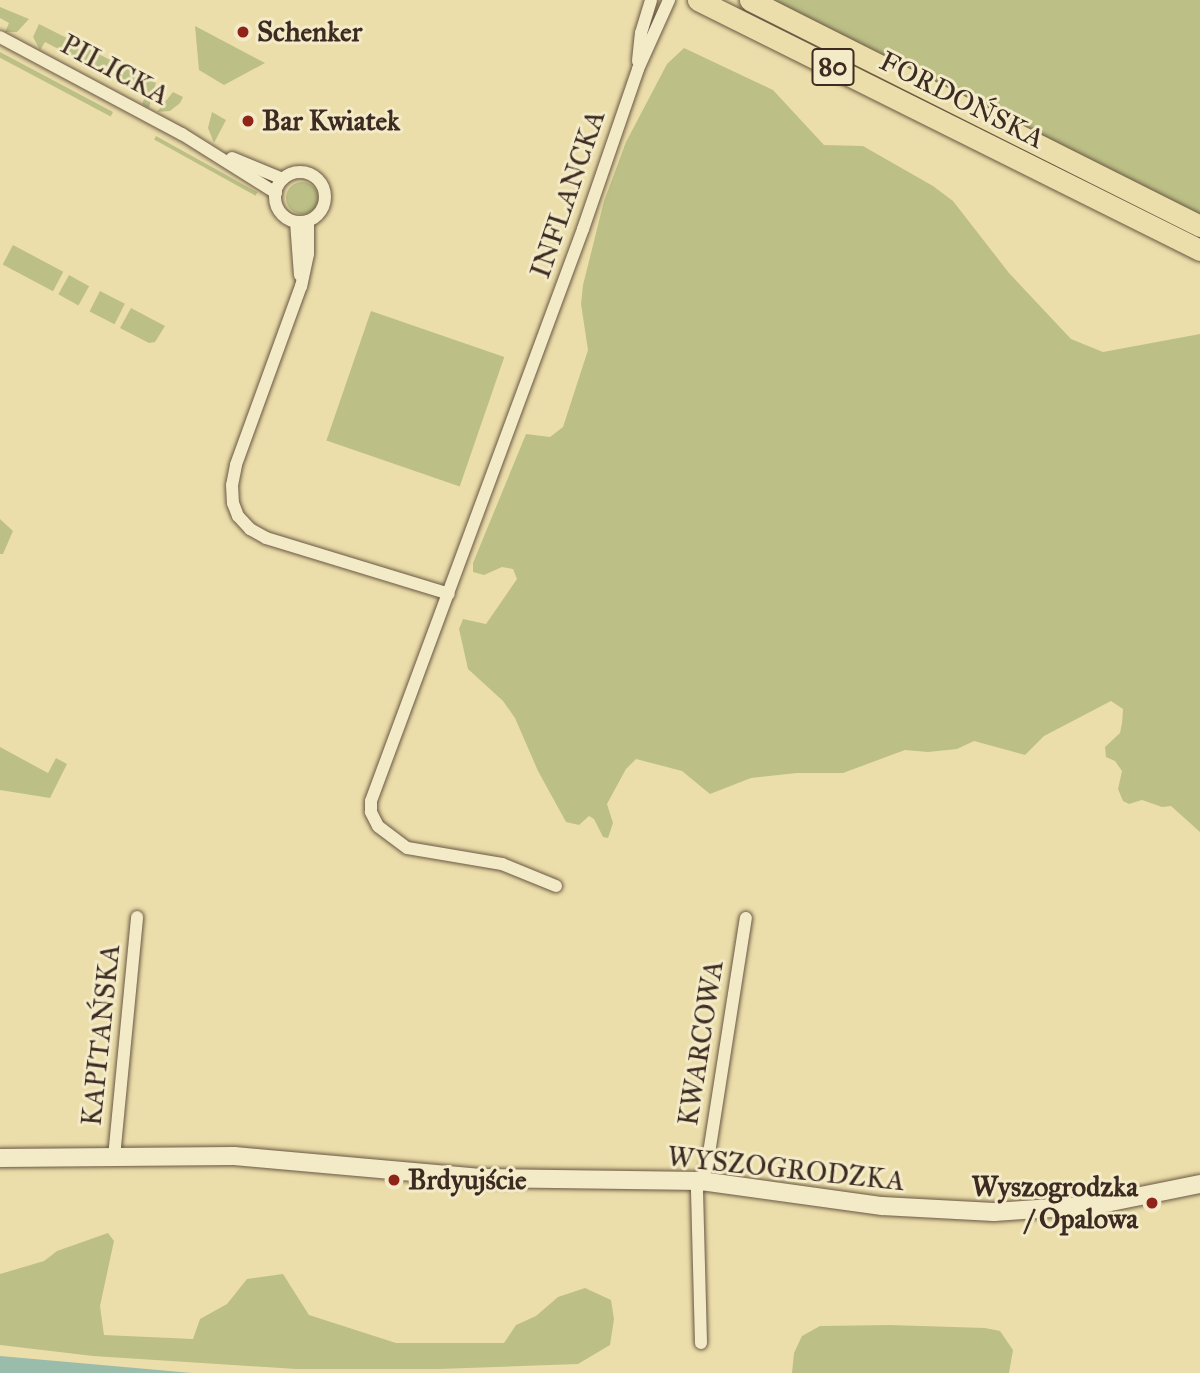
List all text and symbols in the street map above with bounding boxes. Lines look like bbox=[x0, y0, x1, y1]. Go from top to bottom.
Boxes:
place label: Schenker bbox=[257, 15, 362, 49]
marker: Schenker bbox=[235, 24, 251, 40]
street label: PILICKA bbox=[55, 27, 175, 113]
road number: 80 bbox=[810, 44, 856, 90]
street label: FORDOŃSKA bbox=[874, 44, 1050, 156]
place label: Bar Kwiatek bbox=[262, 104, 400, 138]
street label: INFLANCKA bbox=[524, 105, 612, 283]
marker: Bar Kwiatek bbox=[240, 113, 256, 129]
street label: KAPITAŃSKA bbox=[75, 942, 127, 1128]
street label: KWARCOWA bbox=[671, 958, 731, 1128]
street label: WYSZOGRODZKA bbox=[666, 1140, 906, 1198]
place label: Brdyujście bbox=[408, 1163, 527, 1197]
place label: Wyszogrodzka / Opalowa bbox=[972, 1170, 1138, 1236]
marker: Brdyujście bbox=[386, 1172, 402, 1188]
marker: Wyszogrodzka / Opalowa bbox=[1144, 1195, 1160, 1211]

